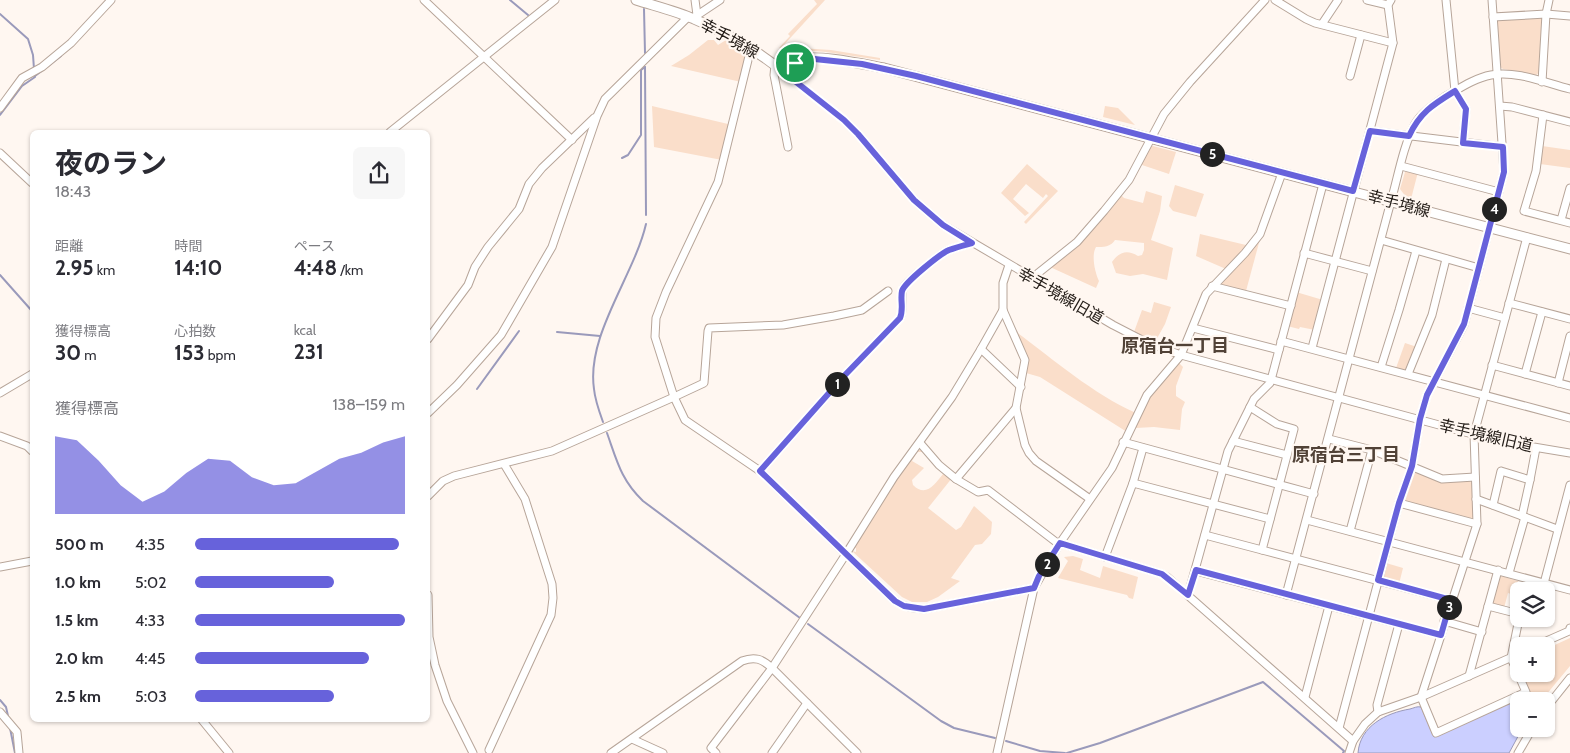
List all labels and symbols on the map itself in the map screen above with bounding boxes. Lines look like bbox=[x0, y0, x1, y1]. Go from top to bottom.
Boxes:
street label: 幸手境線 bbox=[697, 15, 762, 62]
pin bbox=[774, 42, 816, 84]
pin: 5 bbox=[1200, 142, 1224, 166]
street label: 幸手境線 bbox=[1365, 186, 1432, 221]
pin: 4 bbox=[1482, 196, 1506, 222]
street label: 幸手境線旧道 bbox=[1014, 263, 1107, 328]
district label: 原宿台一丁目 bbox=[1121, 335, 1229, 357]
pin: 1 bbox=[824, 372, 850, 396]
street label: 幸手境線旧道 bbox=[1437, 415, 1535, 456]
district label: 原宿台三丁目 bbox=[1292, 444, 1400, 466]
pin: 2 bbox=[1034, 552, 1060, 576]
pin: 3 bbox=[1436, 594, 1462, 620]

